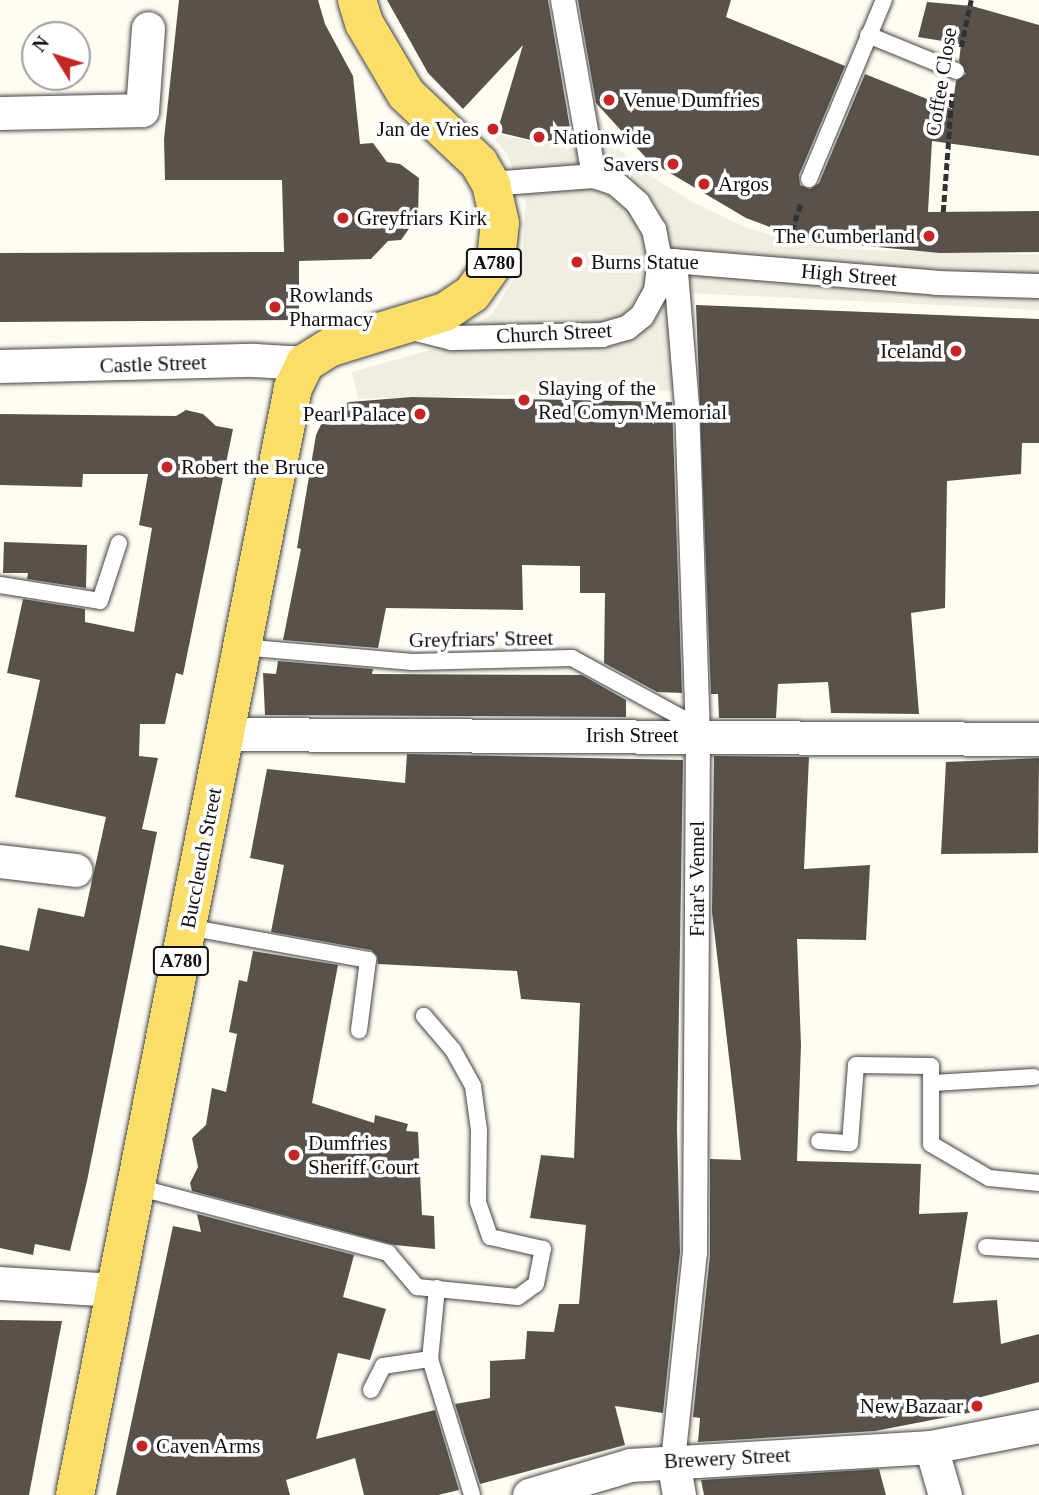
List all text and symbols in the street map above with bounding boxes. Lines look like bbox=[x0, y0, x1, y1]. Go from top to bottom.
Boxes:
north arrow bbox=[21, 21, 91, 91]
street label: Coffee Close bbox=[920, 26, 962, 138]
text: N bbox=[28, 32, 53, 56]
place label: Venue Dumfries bbox=[623, 87, 760, 113]
marker: Venue Dumfries bbox=[601, 92, 617, 108]
place label: Jan de Vries bbox=[376, 116, 479, 142]
marker: Jan de Vries bbox=[485, 121, 501, 137]
place label: Nationwide bbox=[553, 124, 651, 150]
marker: Nationwide bbox=[531, 129, 547, 145]
place label: Savers bbox=[603, 151, 659, 177]
marker: Savers bbox=[665, 156, 681, 172]
place label: Argos bbox=[718, 171, 769, 197]
marker: Argos bbox=[696, 176, 712, 192]
place label: Greyfriars Kirk bbox=[357, 205, 487, 231]
marker: Greyfriars Kirk bbox=[335, 210, 351, 226]
place label: The Cumberland bbox=[773, 223, 915, 249]
marker: The Cumberland bbox=[921, 228, 937, 244]
road number: A780 bbox=[464, 247, 524, 278]
place label: Burns Statue bbox=[591, 249, 699, 275]
marker: Burns Statue bbox=[569, 254, 585, 270]
street label: High Street bbox=[800, 258, 898, 292]
place label: Rowlands Pharmacy bbox=[289, 282, 373, 332]
marker: Rowlands Pharmacy bbox=[267, 299, 283, 315]
street label: Church Street bbox=[495, 317, 613, 349]
place label: Iceland bbox=[880, 338, 942, 364]
marker: Iceland bbox=[948, 343, 964, 359]
street label: Castle Street bbox=[99, 350, 207, 378]
place label: Slaying of the Red Comyn Memorial bbox=[538, 375, 727, 425]
marker: Slaying of the Red Comyn Memorial bbox=[516, 392, 532, 408]
place label: Pearl Palace bbox=[303, 401, 406, 427]
marker: Pearl Palace bbox=[412, 406, 428, 422]
place label: Robert the Bruce bbox=[181, 454, 324, 480]
marker: Robert the Bruce bbox=[159, 459, 175, 475]
street label: Greyfriars' Street bbox=[409, 625, 553, 653]
street label: Irish Street bbox=[586, 722, 678, 748]
street label: Buccleuch Street bbox=[175, 785, 227, 931]
street label: Friar's Vennel bbox=[684, 821, 710, 937]
road number: A780 bbox=[151, 945, 211, 976]
place label: Dumfries Sheriff Court bbox=[308, 1130, 419, 1180]
marker: Dumfries Sheriff Court bbox=[286, 1147, 302, 1163]
place label: New Bazaar bbox=[860, 1393, 963, 1419]
marker: New Bazaar bbox=[969, 1398, 985, 1414]
place label: Caven Arms bbox=[156, 1433, 262, 1459]
marker: Caven Arms bbox=[134, 1438, 150, 1454]
street label: Brewery Street bbox=[663, 1442, 791, 1474]

